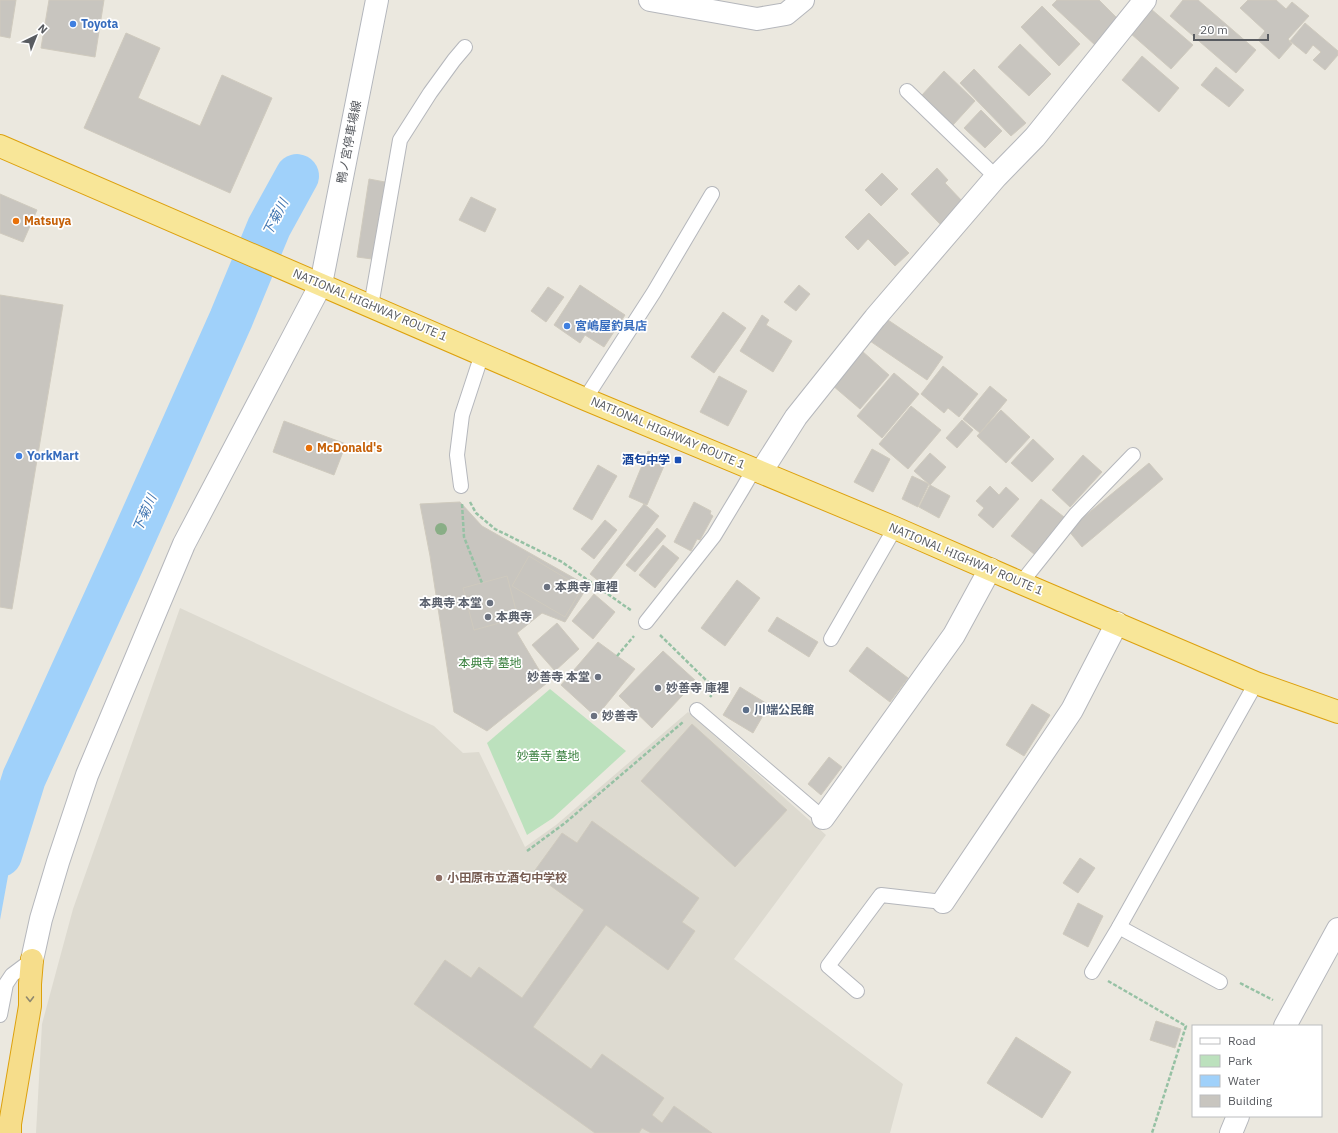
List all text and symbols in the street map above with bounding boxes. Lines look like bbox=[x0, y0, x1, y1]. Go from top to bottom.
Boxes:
north arrow bbox=[16, 16, 56, 56]
place label: Toyota bbox=[81, 16, 118, 31]
scale bar bbox=[1194, 16, 1268, 42]
marker: Toyota bbox=[68, 19, 78, 29]
text: N bbox=[35, 21, 51, 37]
text: 20 m bbox=[1200, 22, 1228, 37]
street label: 鴨ノ宮停車場線 bbox=[333, 99, 364, 185]
water label: 下菊川 bbox=[259, 194, 293, 238]
place label: Matsuya bbox=[24, 213, 72, 228]
marker: Matsuya bbox=[11, 216, 21, 226]
street label: NATIONAL HIGHWAY ROUTE 1 bbox=[291, 265, 450, 344]
place label: 宮嶋屋釣具店 bbox=[575, 318, 647, 333]
marker: 宮嶋屋釣具店 bbox=[562, 321, 572, 331]
street label: NATIONAL HIGHWAY ROUTE 1 bbox=[589, 393, 748, 472]
place label: McDonald's bbox=[317, 440, 382, 455]
marker: McDonald's bbox=[304, 443, 314, 453]
place label: YorkMart bbox=[27, 448, 79, 463]
marker: YorkMart bbox=[14, 451, 24, 461]
place label: 酒匂中学 bbox=[622, 452, 670, 467]
marker: 酒匂中学 bbox=[673, 455, 683, 465]
water label: 下菊川 bbox=[129, 490, 161, 534]
street label: NATIONAL HIGHWAY ROUTE 1 bbox=[887, 519, 1046, 598]
place label: 本典寺 庫裡 bbox=[555, 579, 618, 594]
marker: 本典寺 庫裡 bbox=[542, 582, 552, 592]
place label: 本典寺 本堂 bbox=[419, 595, 482, 610]
marker: 本典寺 本堂 bbox=[485, 598, 495, 608]
place label: 本典寺 bbox=[496, 609, 532, 624]
marker: 本典寺 bbox=[483, 612, 493, 622]
park label: 本典寺 墓地 bbox=[459, 655, 521, 670]
place label: 妙善寺 本堂 bbox=[527, 669, 590, 684]
marker: 妙善寺 本堂 bbox=[593, 672, 603, 682]
place label: 妙善寺 庫裡 bbox=[666, 680, 729, 695]
marker: 妙善寺 庫裡 bbox=[653, 683, 663, 693]
place label: 川端公民館 bbox=[754, 702, 814, 717]
marker: 川端公民館 bbox=[741, 705, 751, 715]
place label: 妙善寺 bbox=[602, 708, 638, 723]
marker: 妙善寺 bbox=[589, 711, 599, 721]
park label: 妙善寺 墓地 bbox=[517, 748, 579, 763]
place label: 小田原市立酒匂中学校 bbox=[447, 870, 567, 885]
marker: 小田原市立酒匂中学校 bbox=[434, 873, 444, 883]
one-way arrow bbox=[26, 996, 34, 1002]
legend bbox=[1192, 1025, 1322, 1117]
text: Road bbox=[1228, 1033, 1256, 1048]
text: Park bbox=[1228, 1053, 1253, 1068]
text: Water bbox=[1228, 1073, 1261, 1088]
text: Building bbox=[1228, 1093, 1273, 1108]

